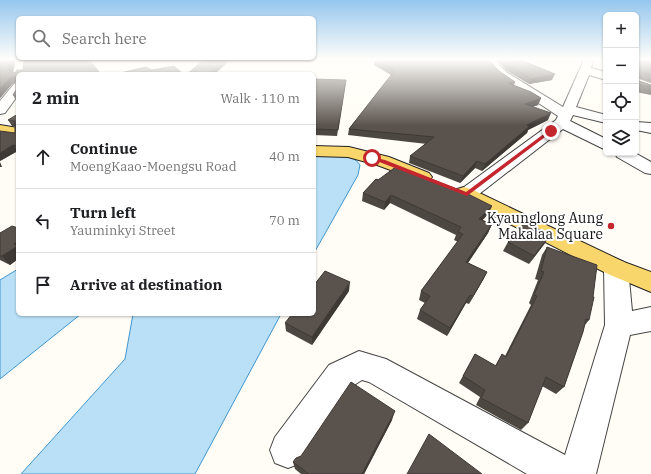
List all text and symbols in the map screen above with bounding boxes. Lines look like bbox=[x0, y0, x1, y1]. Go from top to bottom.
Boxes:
map controls bbox=[603, 12, 639, 156]
button: + bbox=[603, 12, 639, 48]
search box bbox=[16, 16, 316, 60]
icon: search bbox=[30, 27, 52, 49]
text: Search here bbox=[62, 29, 147, 48]
button: − bbox=[603, 48, 639, 84]
button: locate bbox=[603, 84, 639, 120]
text: 2 min bbox=[32, 87, 80, 109]
text: Walk · 110 m bbox=[221, 90, 300, 107]
button: layers bbox=[603, 120, 639, 156]
route end bbox=[542, 122, 560, 140]
text: Continue bbox=[70, 139, 137, 158]
icon: ahead bbox=[32, 146, 54, 168]
text: 40 m bbox=[269, 148, 300, 165]
route start bbox=[363, 149, 381, 167]
text: MoengKaao-Moengsu Road bbox=[70, 158, 237, 175]
text: Turn left bbox=[70, 203, 136, 222]
place label: Kyaunglong Aung Makalaa Square bbox=[487, 209, 603, 243]
icon: left bbox=[32, 210, 54, 232]
text: 70 m bbox=[269, 212, 300, 229]
marker: Kyaunglong Aung Makalaa Square bbox=[606, 221, 616, 231]
text: Yauminkyi Street bbox=[70, 222, 175, 239]
icon: arrive bbox=[32, 274, 54, 296]
text: Arrive at destination bbox=[70, 275, 222, 294]

